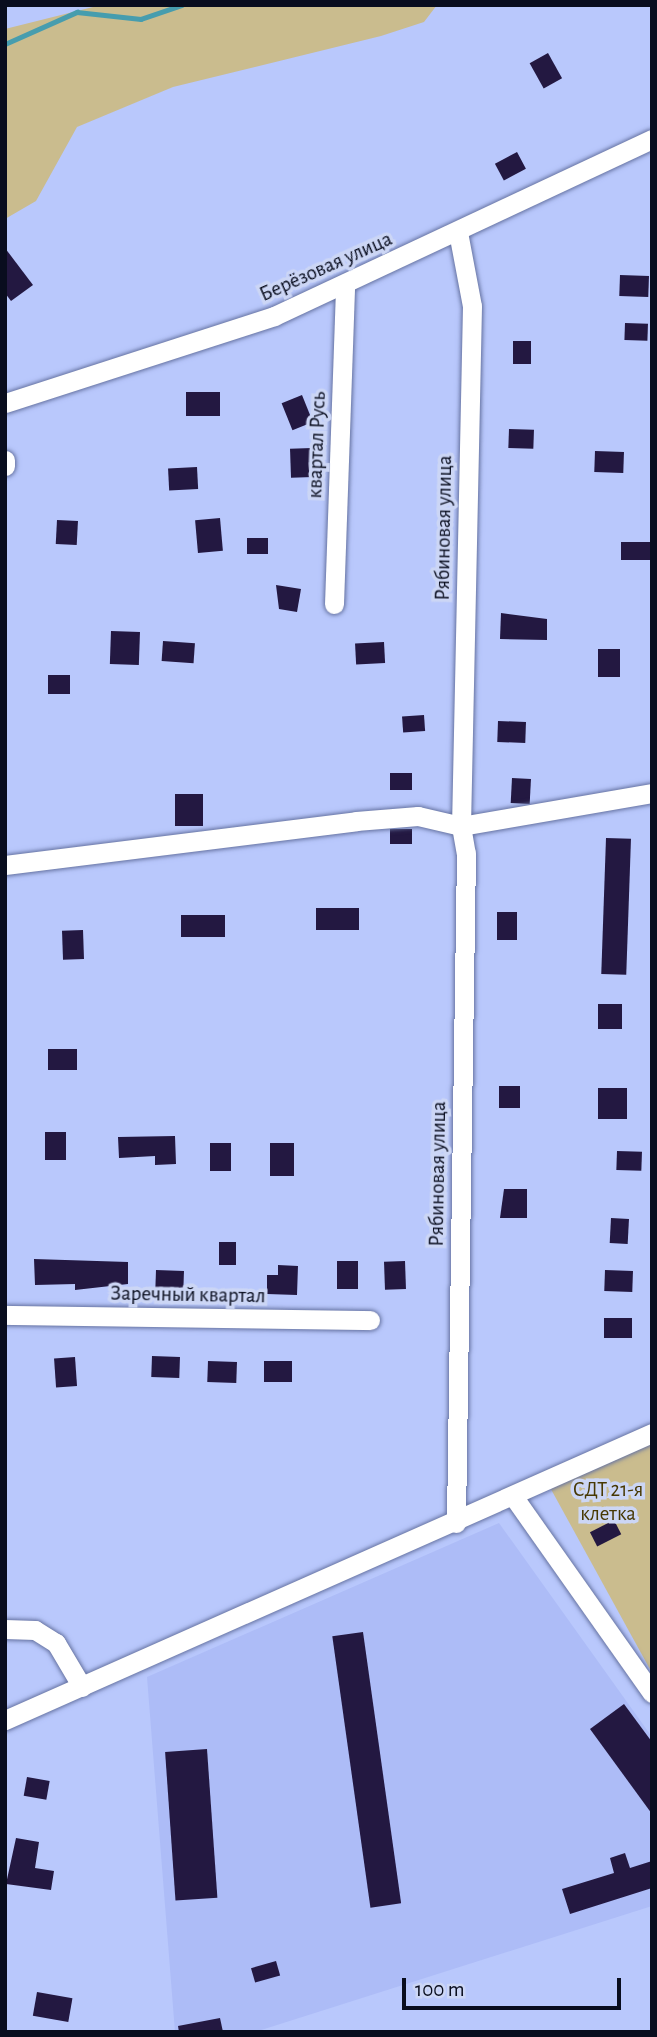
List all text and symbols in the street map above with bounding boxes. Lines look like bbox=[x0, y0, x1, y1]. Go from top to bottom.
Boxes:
street label: Берёзовая улица bbox=[256, 226, 396, 308]
street label: квартал Русь bbox=[303, 391, 331, 499]
street label: Рябиновая улица bbox=[430, 455, 458, 601]
street label: Рябиновая улица bbox=[424, 1101, 452, 1247]
street label: Заречный квартал bbox=[110, 1281, 266, 1309]
park label: СДТ 21-я клетка bbox=[573, 1477, 643, 1527]
scale bar bbox=[405, 1964, 624, 2008]
text: 100 m bbox=[415, 1979, 465, 2000]

